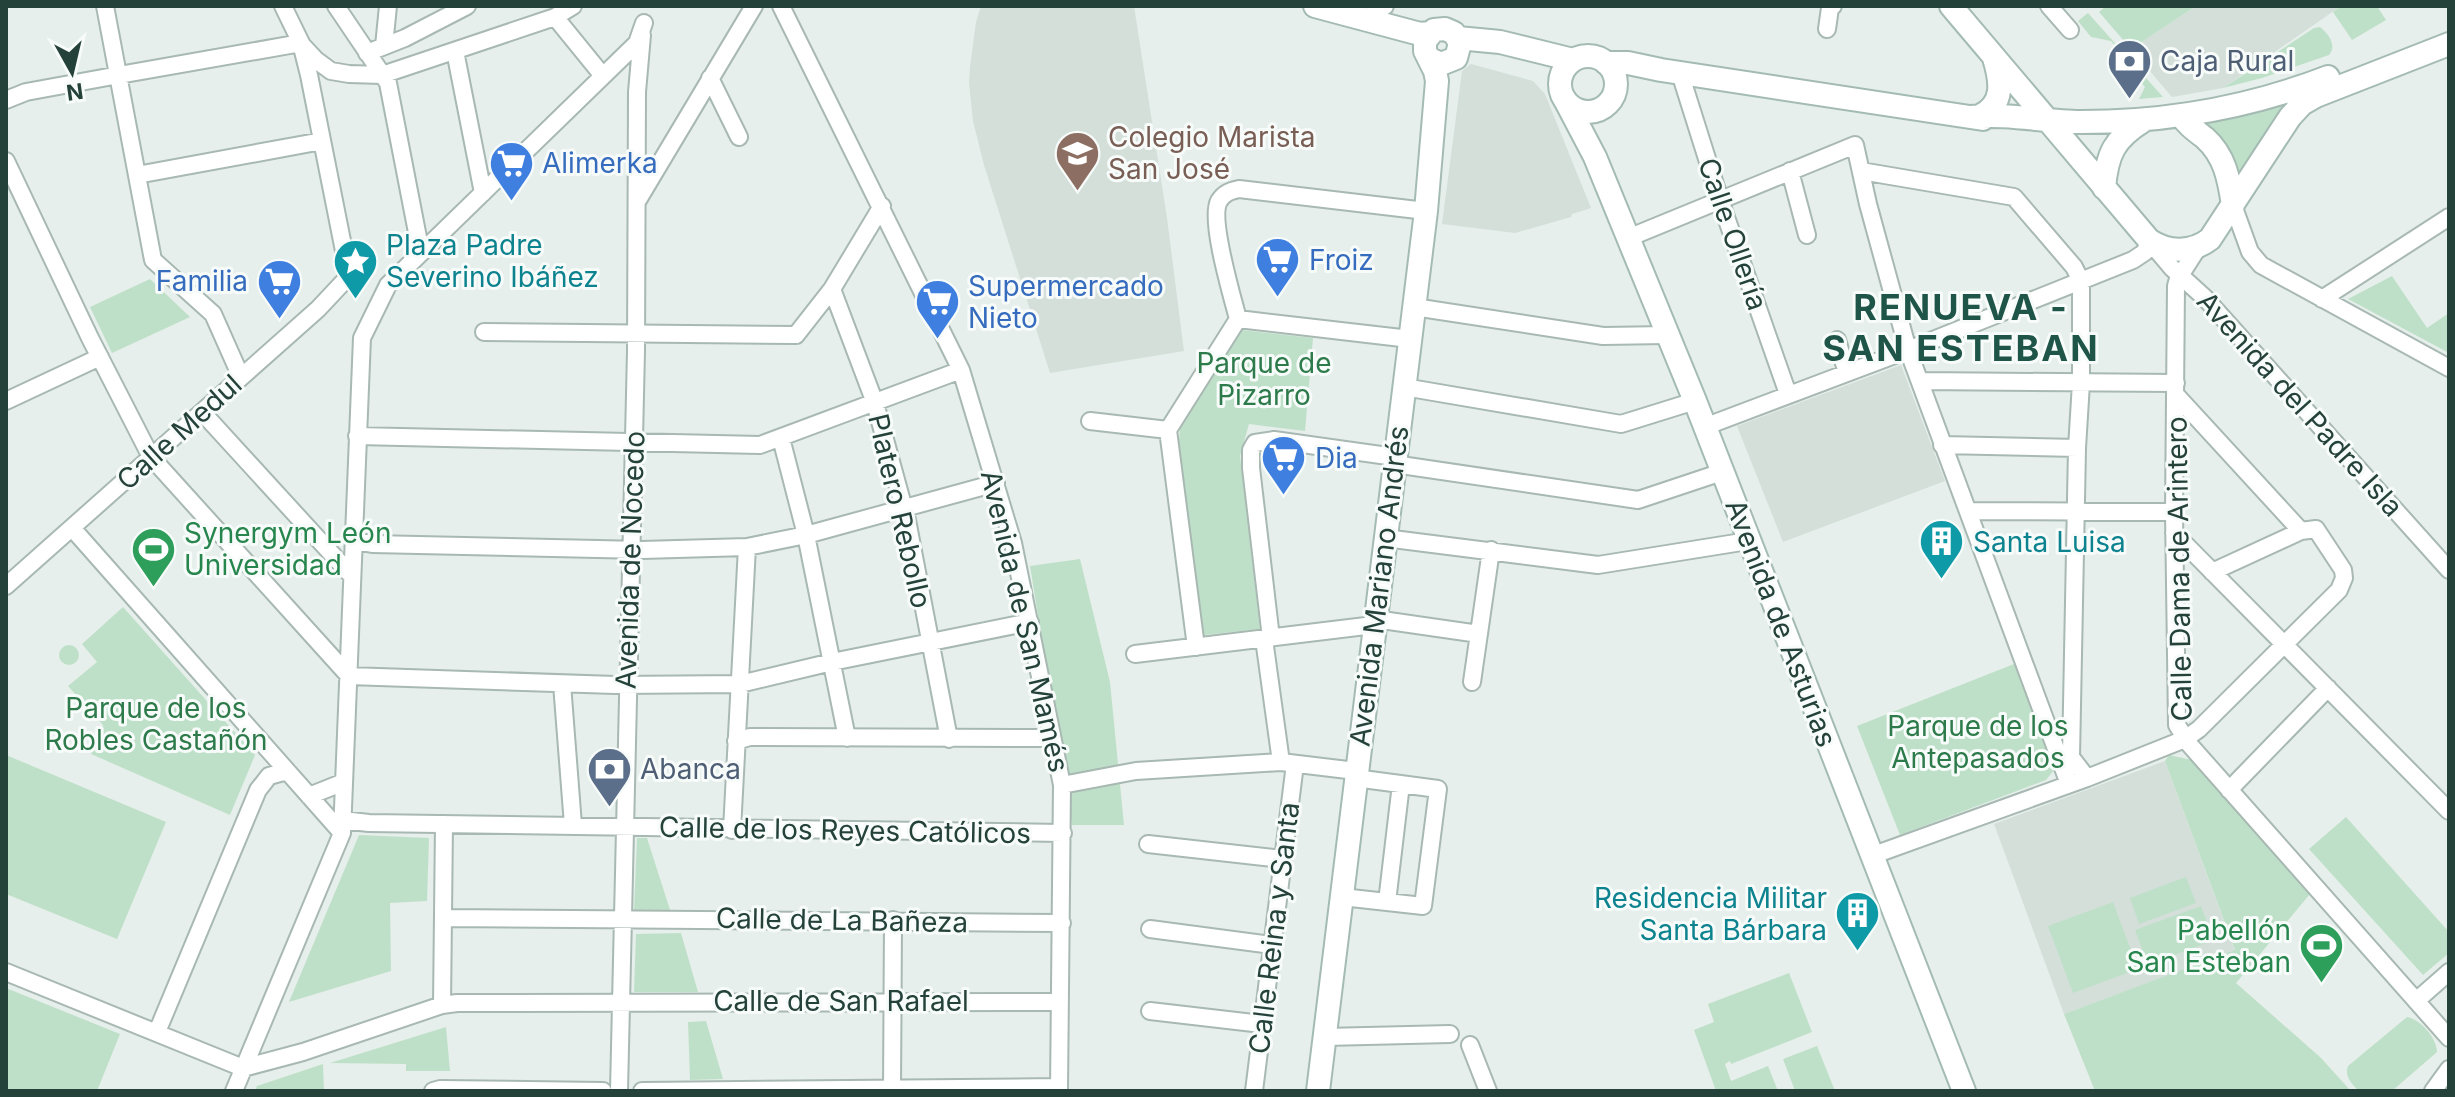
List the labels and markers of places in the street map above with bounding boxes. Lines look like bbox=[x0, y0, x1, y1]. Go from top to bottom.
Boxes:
bank icon: Caja Rural bbox=[2105, 37, 2153, 100]
place label: Caja Rural bbox=[2160, 44, 2294, 78]
place label: Colegio Marista San José bbox=[1108, 120, 1316, 186]
school or university icon: Colegio Marista San José bbox=[1053, 129, 1101, 192]
supermarket icon: Alimerka bbox=[487, 139, 535, 202]
place label: Alimerka bbox=[542, 146, 658, 180]
place label: Plaza Padre Severino Ibáñez bbox=[386, 228, 599, 294]
supermarket icon: Froiz bbox=[1254, 236, 1302, 299]
place icon: Plaza Padre Severino Ibáñez bbox=[331, 237, 379, 300]
place label: Froiz bbox=[1309, 243, 1374, 277]
supermarket icon: Familia bbox=[255, 257, 303, 320]
place label: Familia bbox=[156, 264, 248, 298]
place label: Supermercado Nieto bbox=[968, 269, 1164, 335]
supermarket icon: Supermercado Nieto bbox=[913, 278, 961, 341]
supermarket icon: Dia bbox=[1260, 434, 1308, 497]
place label: Dia bbox=[1315, 441, 1358, 475]
place label: Synergym León Universidad bbox=[184, 516, 391, 582]
building icon: Santa Luisa bbox=[1918, 518, 1966, 581]
sports icon: Synergym León Universidad bbox=[129, 525, 177, 588]
place label: Santa Luisa bbox=[1973, 525, 2126, 559]
bank icon: Abanca bbox=[585, 745, 633, 808]
place label: Abanca bbox=[640, 752, 741, 786]
place label: Residencia Militar Santa Bárbara bbox=[1594, 881, 1827, 947]
building icon: Residencia Militar Santa Bárbara bbox=[1834, 890, 1882, 953]
place label: Pabellón San Esteban bbox=[2126, 913, 2291, 979]
sports icon: Pabellón San Esteban bbox=[2298, 922, 2346, 985]

